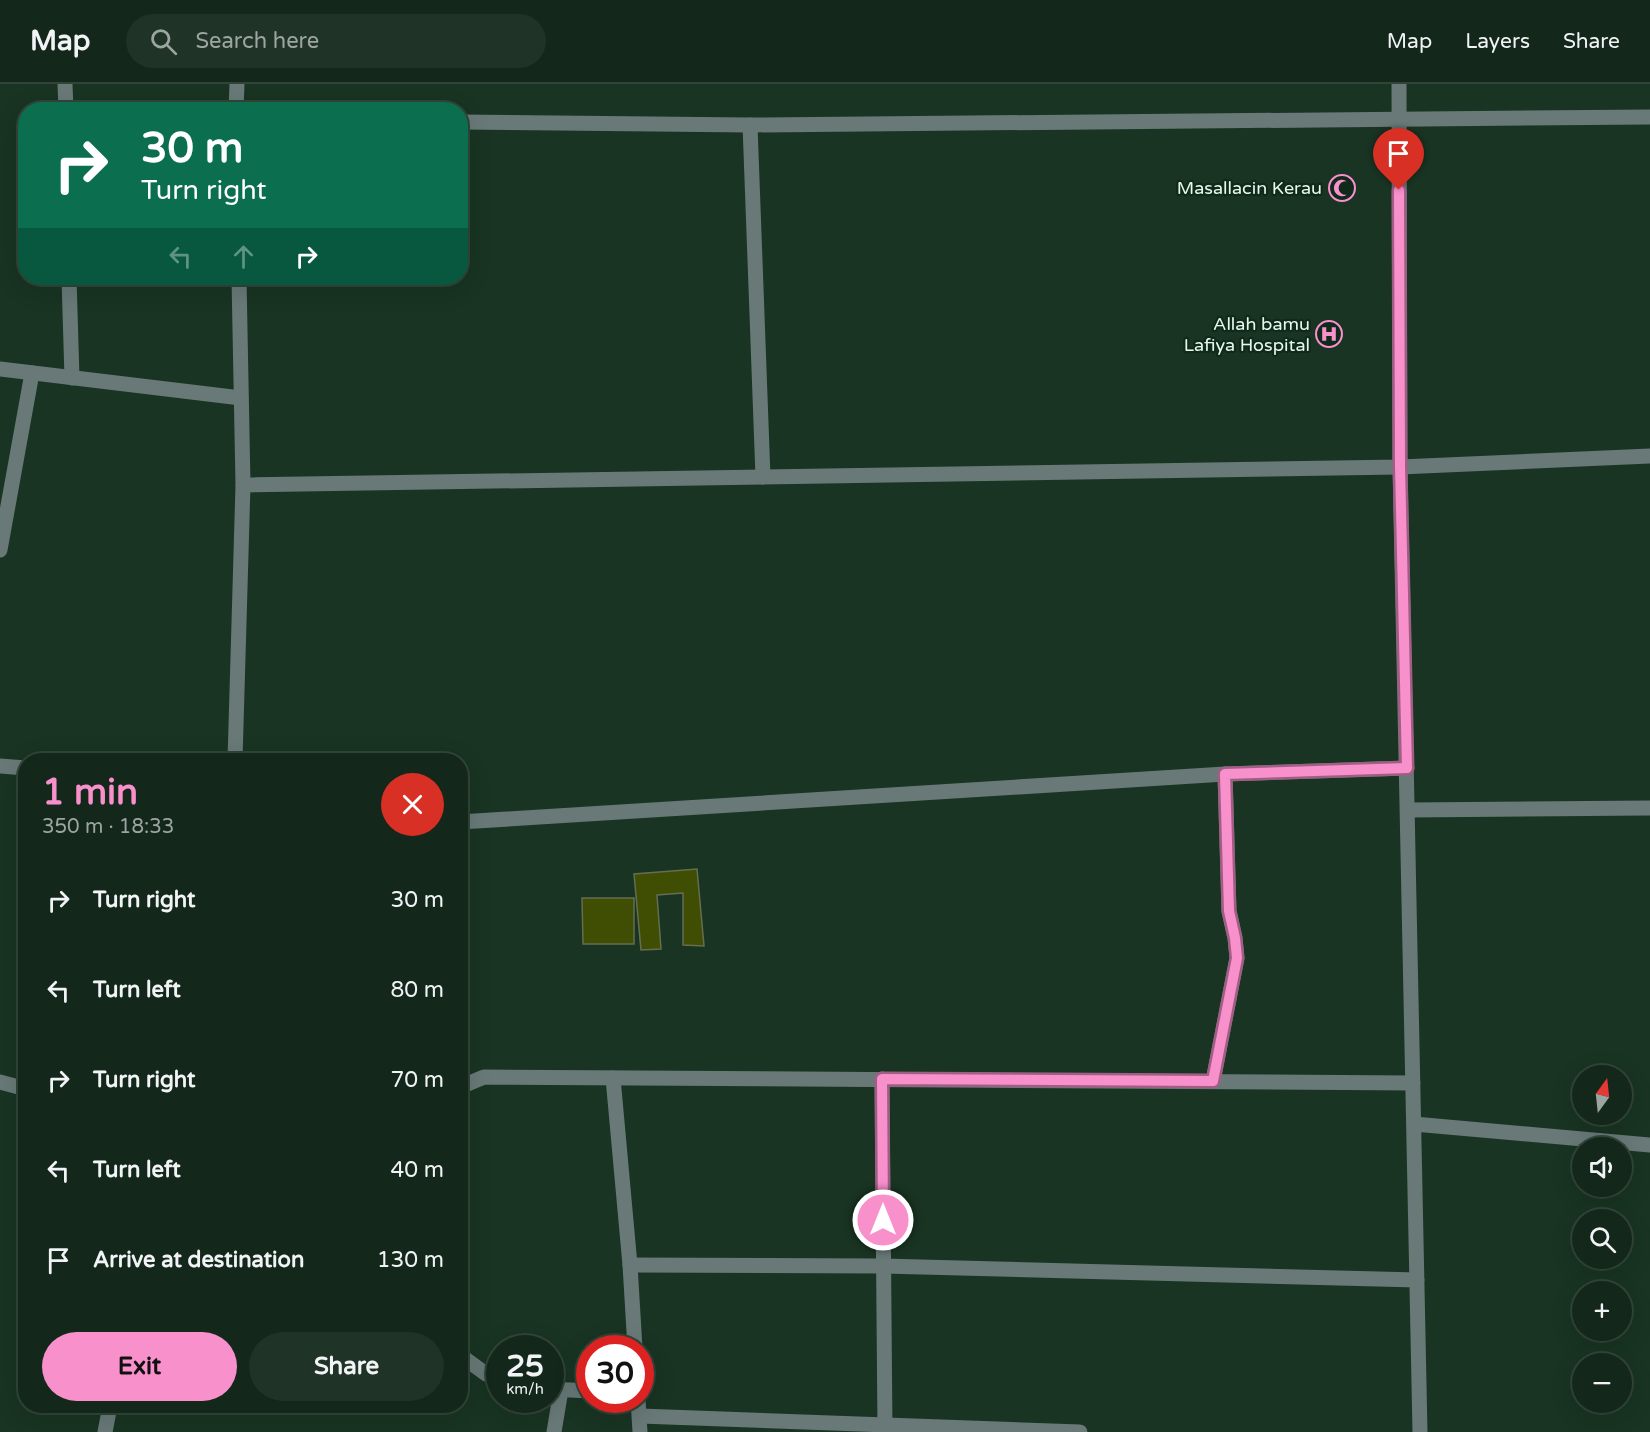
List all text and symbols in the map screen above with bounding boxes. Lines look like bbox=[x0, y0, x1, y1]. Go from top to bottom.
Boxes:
search box bbox=[126, 14, 546, 68]
text: Map bbox=[30, 24, 90, 58]
icon: search bbox=[147, 25, 180, 58]
text: Search here bbox=[195, 28, 319, 54]
text: Map bbox=[1387, 29, 1432, 54]
text: Layers bbox=[1465, 29, 1530, 54]
text: Share bbox=[1563, 29, 1620, 54]
text: 30 m bbox=[141, 123, 243, 174]
icon: right bbox=[42, 126, 120, 204]
pin bbox=[1373, 128, 1424, 190]
icon: arrive bbox=[1382, 137, 1415, 170]
mosque icon: Masallacin Kerau bbox=[1327, 173, 1357, 203]
text: Turn right bbox=[141, 174, 267, 207]
place label: Masallacin Kerau bbox=[1177, 177, 1322, 199]
icon: left bbox=[164, 240, 197, 273]
icon: ahead bbox=[227, 240, 260, 273]
icon: right bbox=[290, 240, 323, 273]
place label: Allah bamu Lafiya Hospital bbox=[1184, 313, 1310, 356]
hospital icon: Allah bamu Lafiya Hospital bbox=[1314, 319, 1344, 349]
text: 1 min bbox=[42, 771, 138, 814]
button: close bbox=[381, 773, 444, 836]
text: 350 m · 18:33 bbox=[42, 815, 174, 839]
icon: right bbox=[42, 884, 75, 917]
text: Turn right bbox=[93, 887, 195, 913]
text: 30 m bbox=[390, 887, 444, 913]
icon: left bbox=[42, 974, 75, 1007]
text: Turn left bbox=[93, 977, 181, 1003]
text: 80 m bbox=[390, 977, 444, 1003]
icon: right bbox=[42, 1064, 75, 1097]
north arrow bbox=[1572, 1065, 1632, 1125]
map controls bbox=[1572, 1065, 1632, 1413]
text: Turn right bbox=[93, 1067, 195, 1093]
text: 70 m bbox=[390, 1067, 444, 1093]
button: sound bbox=[1572, 1137, 1632, 1197]
icon: left bbox=[42, 1154, 75, 1187]
text: Turn left bbox=[93, 1157, 181, 1183]
text: 40 m bbox=[390, 1157, 444, 1183]
position arrow bbox=[851, 1188, 915, 1252]
button: search bbox=[1572, 1209, 1632, 1269]
icon: arrive bbox=[42, 1244, 75, 1277]
text: Arrive at destination bbox=[93, 1247, 304, 1273]
text: 130 m bbox=[377, 1247, 444, 1273]
button: + bbox=[1572, 1281, 1632, 1341]
button: Exit bbox=[42, 1332, 237, 1401]
button: Share bbox=[249, 1332, 444, 1401]
speed limit sign: 30 bbox=[576, 1335, 654, 1413]
text: 25 bbox=[506, 1348, 544, 1385]
button: − bbox=[1572, 1353, 1632, 1413]
text: km/h bbox=[506, 1380, 544, 1398]

